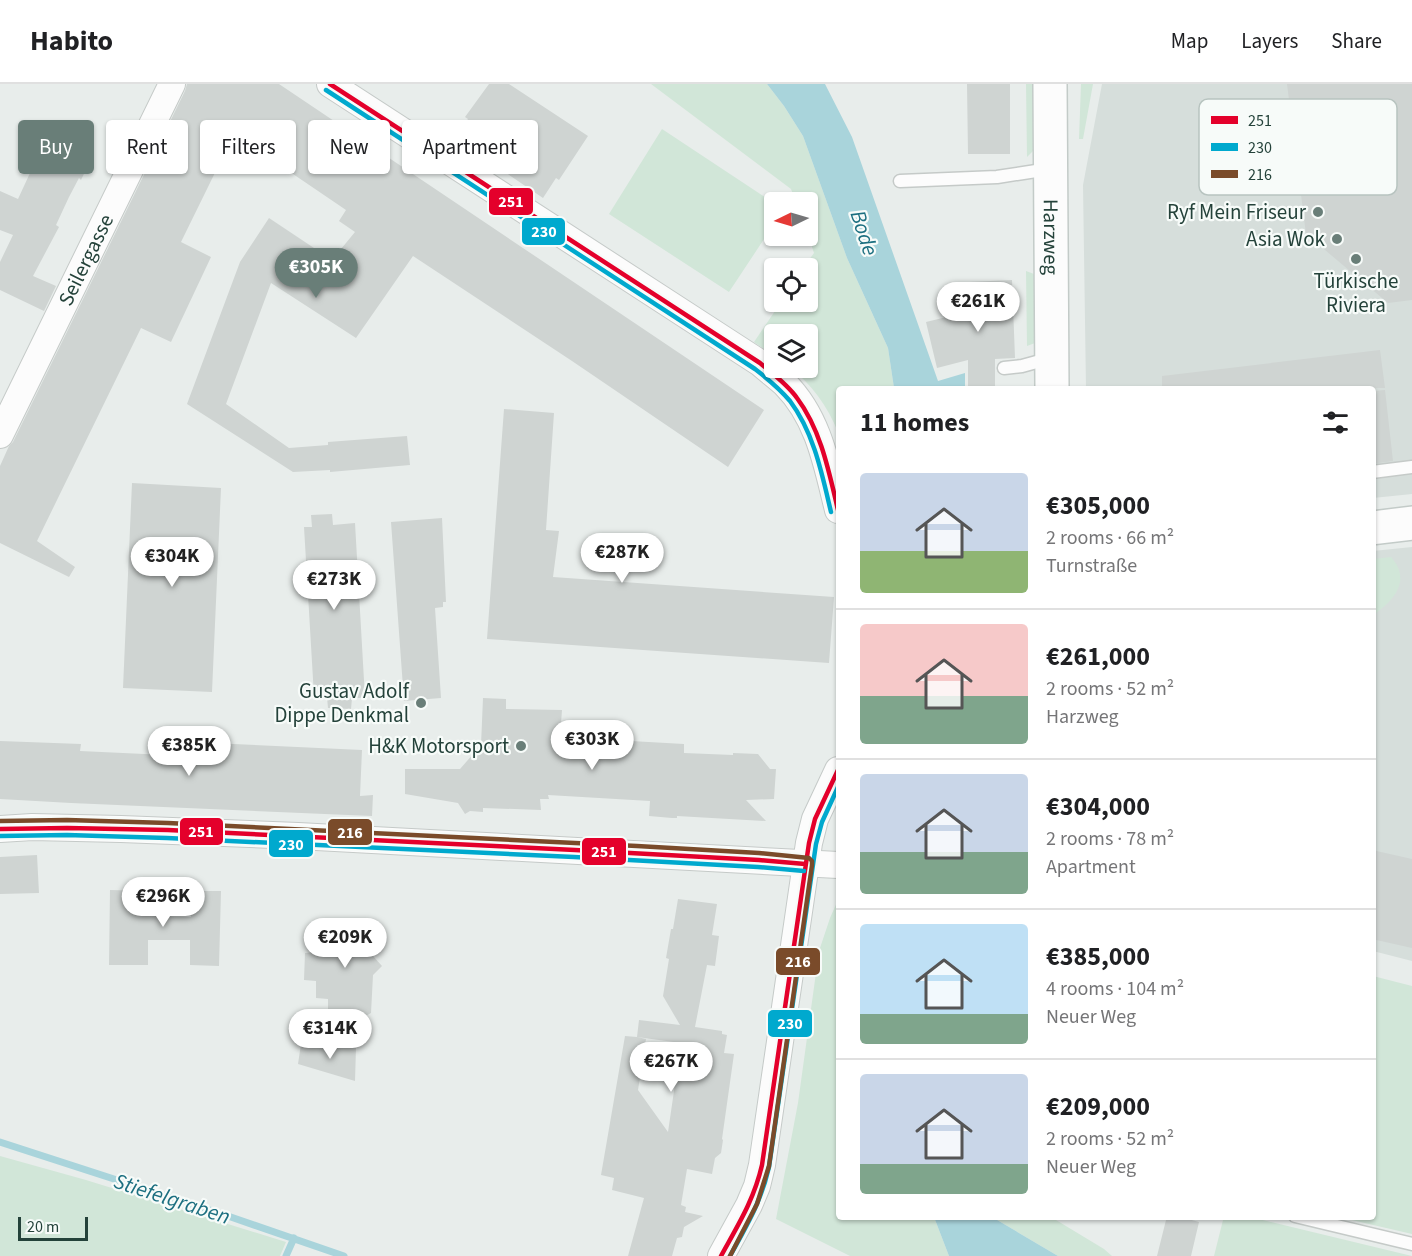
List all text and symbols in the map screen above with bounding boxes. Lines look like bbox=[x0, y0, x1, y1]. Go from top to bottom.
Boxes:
text: Habito bbox=[30, 21, 113, 61]
text: Map bbox=[1171, 26, 1208, 56]
text: Layers bbox=[1241, 26, 1298, 56]
text: Share bbox=[1331, 26, 1382, 56]
legend bbox=[1199, 99, 1397, 195]
text: 251 bbox=[1248, 110, 1272, 132]
chip: Buy bbox=[18, 120, 94, 174]
chip: Rent bbox=[106, 120, 188, 174]
chip: Filters bbox=[200, 120, 296, 174]
chip: New bbox=[308, 120, 390, 174]
chip: Apartment bbox=[402, 120, 538, 174]
text: 230 bbox=[1248, 137, 1272, 159]
text: 216 bbox=[1248, 164, 1272, 186]
line badge: 251 bbox=[488, 187, 534, 216]
text: 251 bbox=[498, 191, 524, 213]
north arrow bbox=[764, 192, 818, 246]
map controls bbox=[764, 192, 818, 378]
place label: Ryf Mein Friseur bbox=[1167, 197, 1307, 227]
street label: Harzweg bbox=[1036, 199, 1066, 276]
marker: Ryf Mein Friseur bbox=[1311, 205, 1325, 219]
water label: Bode bbox=[842, 206, 886, 260]
street label: Seilergasse bbox=[51, 209, 121, 311]
line badge: 230 bbox=[521, 217, 566, 246]
text: 230 bbox=[531, 221, 557, 243]
place label: Asia Wok bbox=[1246, 224, 1326, 254]
marker: Asia Wok bbox=[1330, 232, 1344, 246]
pin: €305K bbox=[274, 248, 358, 299]
marker: Türkische Riviera bbox=[1349, 252, 1363, 266]
text: €305K bbox=[289, 253, 343, 281]
button: locate bbox=[764, 258, 818, 312]
place label: Türkische Riviera bbox=[1314, 266, 1398, 320]
pin: €261K bbox=[936, 282, 1020, 333]
text: €261K bbox=[951, 287, 1005, 315]
button: layers bbox=[764, 324, 818, 378]
text: 11 homes bbox=[860, 404, 969, 441]
icon: filters bbox=[1319, 406, 1352, 439]
text: €305,000 bbox=[1046, 487, 1150, 524]
icon: home bbox=[908, 497, 980, 569]
text: 2 rooms · 66 m² bbox=[1046, 524, 1174, 552]
pin: €287K bbox=[580, 533, 664, 584]
pin: €304K bbox=[130, 537, 214, 588]
text: €287K bbox=[595, 538, 649, 566]
text: €304K bbox=[145, 542, 199, 570]
text: Turnstraße bbox=[1046, 552, 1137, 580]
pin: €273K bbox=[292, 560, 376, 611]
text: €273K bbox=[307, 565, 361, 593]
text: €261,000 bbox=[1046, 638, 1150, 675]
icon: home bbox=[908, 648, 980, 720]
text: 2 rooms · 52 m² bbox=[1046, 675, 1174, 703]
place label: Gustav Adolf Dippe Denkmal bbox=[274, 676, 410, 730]
marker: Gustav Adolf Dippe Denkmal bbox=[414, 696, 428, 710]
text: Harzweg bbox=[1046, 703, 1119, 731]
pin: €303K bbox=[550, 720, 634, 771]
text: €303K bbox=[565, 725, 619, 753]
pin: €385K bbox=[147, 726, 231, 777]
text: €385K bbox=[162, 731, 216, 759]
place label: H&K Motorsport bbox=[368, 731, 509, 761]
marker: H&K Motorsport bbox=[514, 739, 528, 753]
text: €304,000 bbox=[1046, 788, 1150, 825]
icon: home bbox=[908, 798, 980, 870]
line badge: 251 bbox=[179, 817, 224, 846]
line badge: 216 bbox=[327, 818, 373, 846]
text: 251 bbox=[188, 821, 214, 843]
text: 216 bbox=[337, 822, 363, 844]
text: 2 rooms · 78 m² bbox=[1046, 825, 1174, 853]
line badge: 230 bbox=[268, 829, 314, 858]
text: 230 bbox=[278, 834, 304, 856]
line badge: 251 bbox=[581, 837, 627, 866]
text: 251 bbox=[591, 841, 617, 863]
text: Apartment bbox=[1046, 853, 1136, 881]
pin: €296K bbox=[121, 877, 205, 928]
text: €296K bbox=[136, 882, 190, 910]
pin: €209K bbox=[303, 918, 387, 969]
text: €209K bbox=[318, 923, 372, 951]
text: €385,000 bbox=[1046, 938, 1150, 975]
line badge: 216 bbox=[775, 947, 821, 976]
icon: home bbox=[908, 948, 980, 1020]
text: 216 bbox=[785, 951, 811, 973]
text: 4 rooms · 104 m² bbox=[1046, 975, 1184, 1003]
text: Neuer Weg bbox=[1046, 1003, 1136, 1031]
pin: €314K bbox=[288, 1009, 372, 1060]
line badge: 230 bbox=[767, 1009, 813, 1038]
text: 230 bbox=[777, 1013, 803, 1035]
text: €314K bbox=[303, 1014, 357, 1042]
pin: €267K bbox=[629, 1042, 713, 1093]
text: €267K bbox=[644, 1047, 698, 1075]
text: €209,000 bbox=[1046, 1088, 1150, 1125]
icon: home bbox=[908, 1098, 980, 1170]
text: 2 rooms · 52 m² bbox=[1046, 1125, 1174, 1153]
text: Neuer Weg bbox=[1046, 1153, 1136, 1181]
water label: Stiefelgraben bbox=[110, 1165, 234, 1233]
scale bar bbox=[18, 1214, 88, 1242]
text: 20 m bbox=[27, 1216, 59, 1238]

